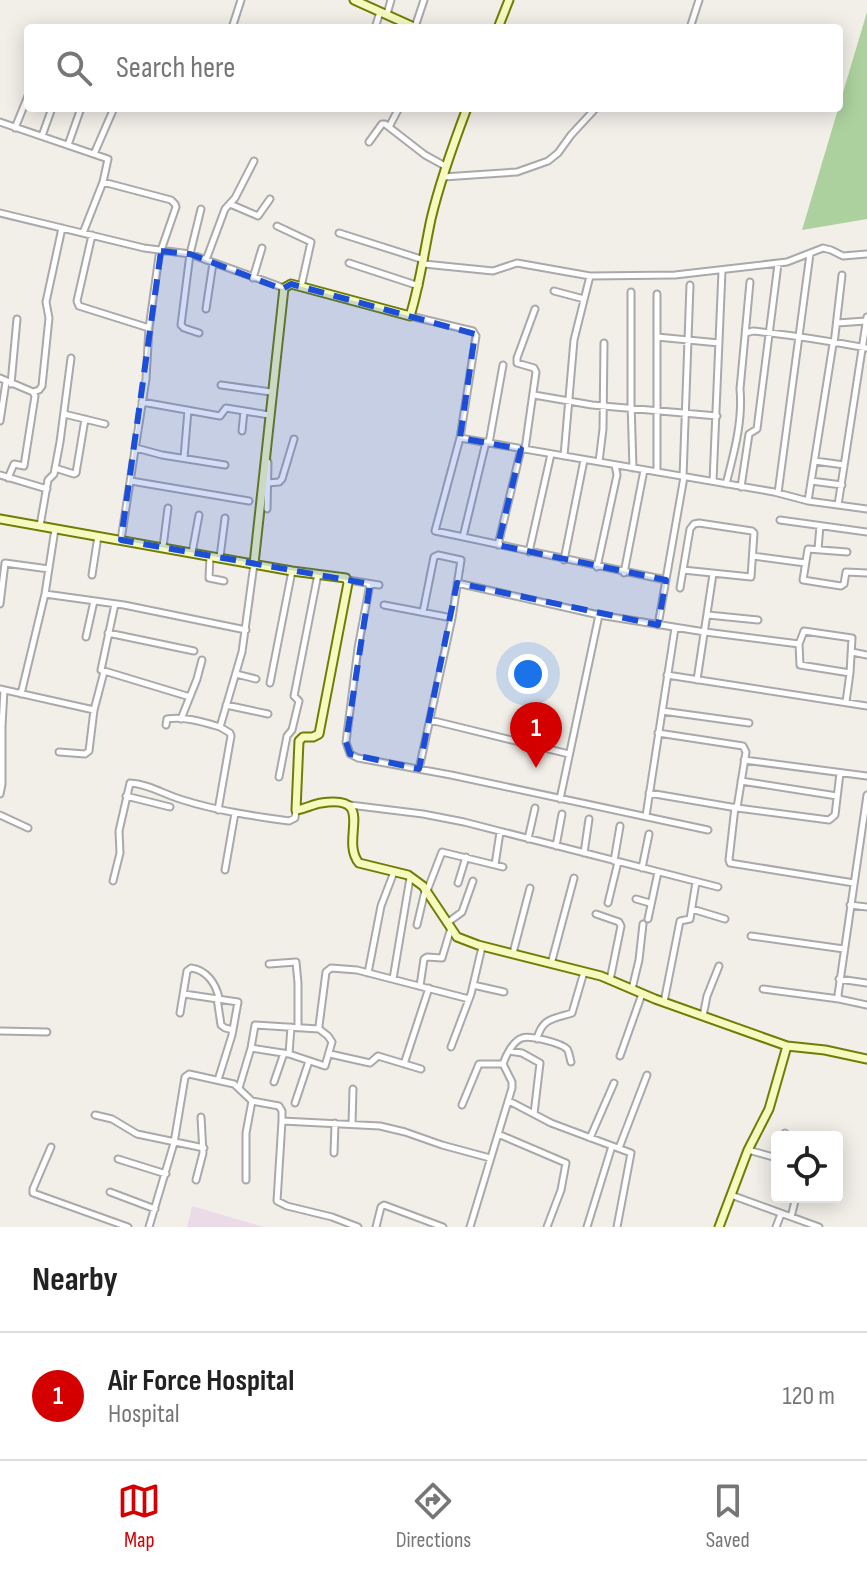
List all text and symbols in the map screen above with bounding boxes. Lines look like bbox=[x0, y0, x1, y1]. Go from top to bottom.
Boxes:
search box bbox=[24, 24, 843, 112]
icon: search bbox=[52, 46, 96, 90]
text: Search here bbox=[116, 50, 235, 86]
your location bbox=[508, 654, 548, 694]
pin: 1 bbox=[510, 702, 562, 768]
map controls bbox=[771, 1131, 843, 1203]
button: locate bbox=[771, 1131, 843, 1203]
text: Nearby bbox=[32, 1259, 118, 1300]
text: Air Force Hospital bbox=[108, 1363, 294, 1399]
text: 1 bbox=[53, 1381, 63, 1412]
text: 120 m bbox=[782, 1381, 835, 1412]
text: Hospital bbox=[108, 1399, 180, 1430]
tab: Map bbox=[117, 1479, 161, 1554]
tab: Directions bbox=[396, 1479, 471, 1554]
tab: Saved bbox=[706, 1479, 750, 1554]

